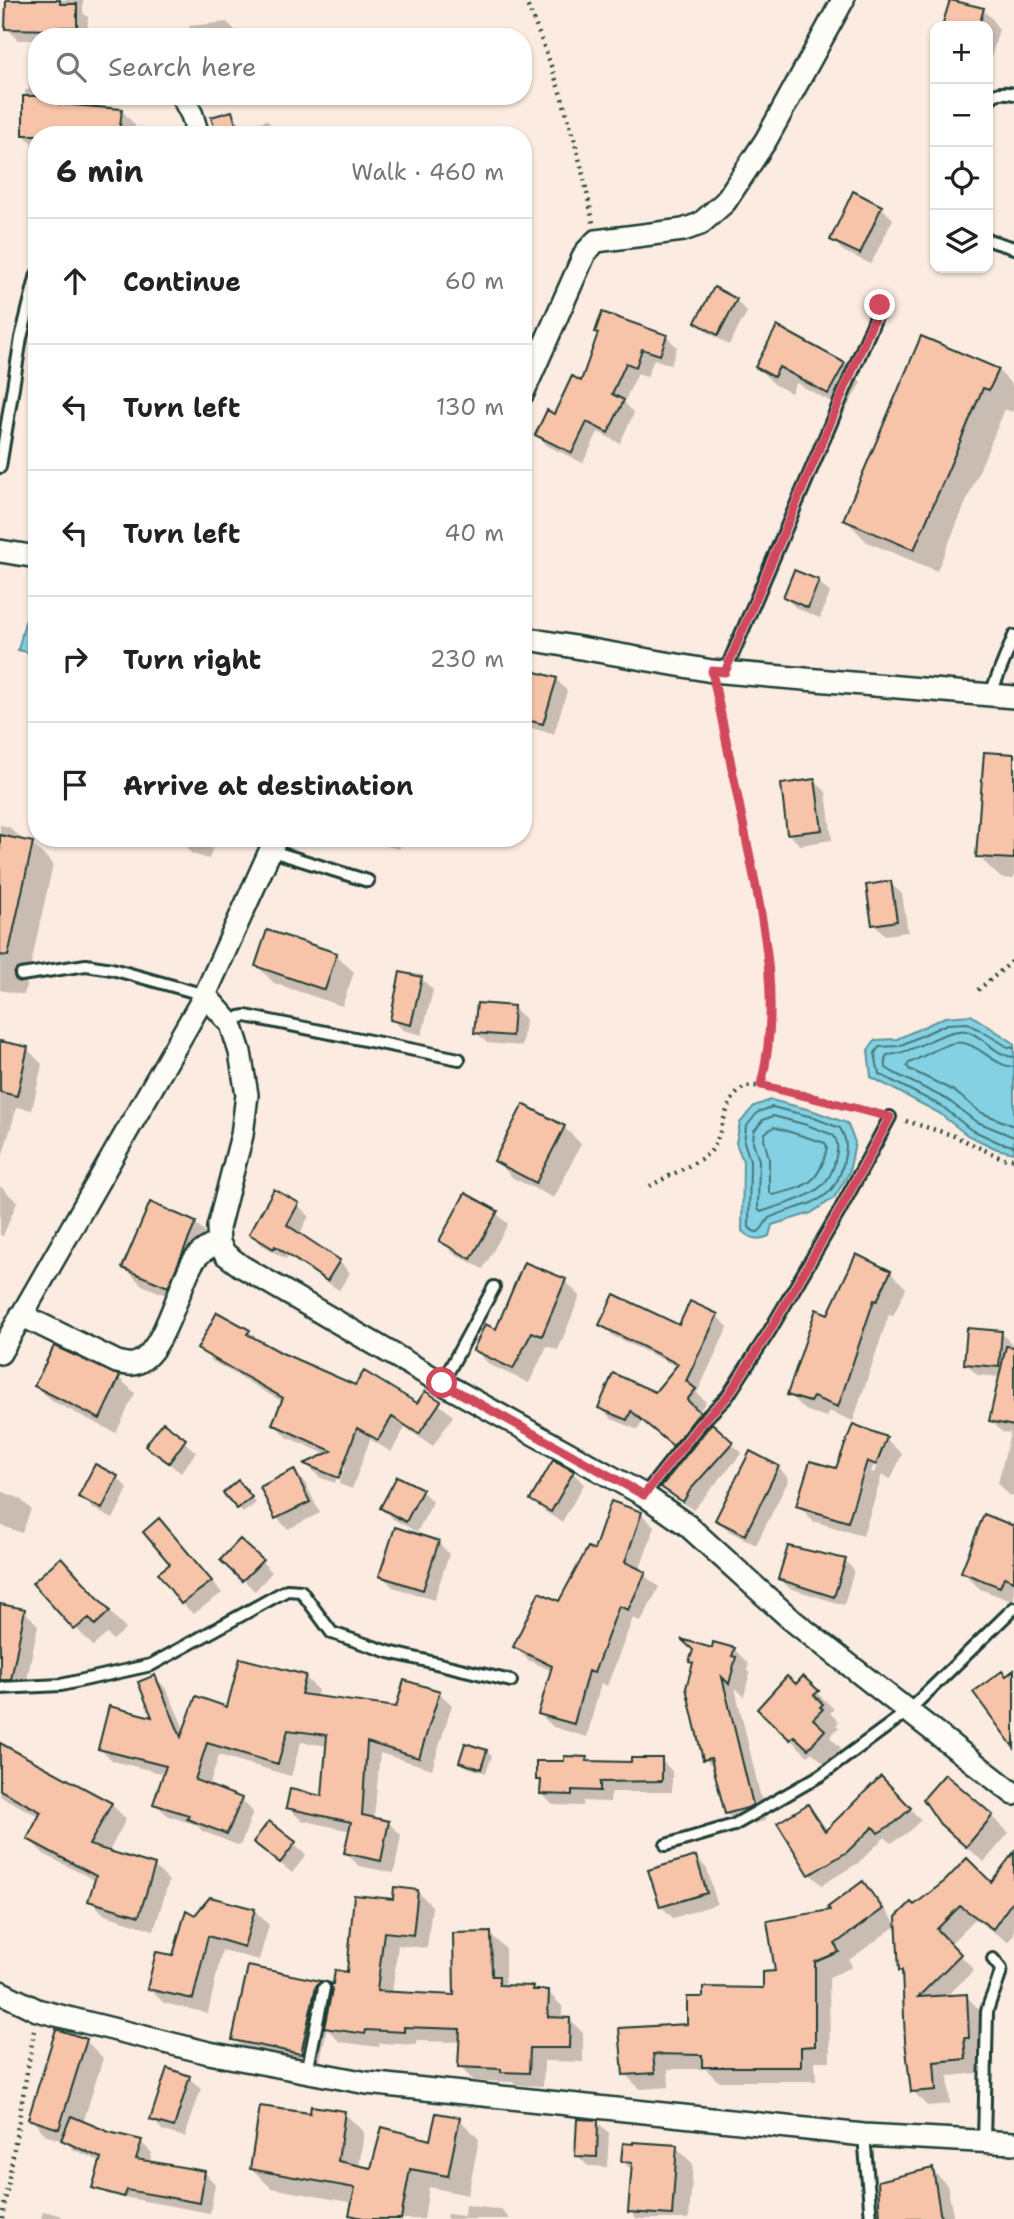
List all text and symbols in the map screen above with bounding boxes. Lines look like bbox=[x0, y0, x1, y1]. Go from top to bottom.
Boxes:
map controls bbox=[930, 21, 993, 273]
button: + bbox=[930, 21, 993, 84]
search box bbox=[28, 28, 532, 105]
icon: search bbox=[52, 48, 90, 86]
text: Search here bbox=[108, 49, 257, 84]
button: − bbox=[930, 84, 993, 147]
button: locate bbox=[930, 147, 993, 210]
text: 6 min bbox=[56, 151, 143, 192]
text: Walk · 460 m bbox=[351, 157, 504, 187]
button: layers bbox=[930, 210, 993, 273]
icon: ahead bbox=[56, 262, 94, 300]
text: Continue bbox=[123, 264, 241, 299]
text: 60 m bbox=[445, 266, 504, 296]
route end bbox=[864, 289, 895, 320]
icon: left bbox=[56, 388, 94, 426]
text: Turn left bbox=[123, 390, 240, 425]
text: 130 m bbox=[436, 392, 504, 422]
icon: left bbox=[56, 514, 94, 552]
text: Turn left bbox=[123, 516, 240, 551]
text: 40 m bbox=[444, 518, 504, 548]
icon: right bbox=[56, 640, 94, 678]
text: Turn right bbox=[123, 642, 261, 677]
text: 230 m bbox=[430, 644, 504, 674]
icon: arrive bbox=[56, 766, 94, 804]
text: Arrive at destination bbox=[123, 768, 413, 803]
route start bbox=[426, 1367, 457, 1398]

